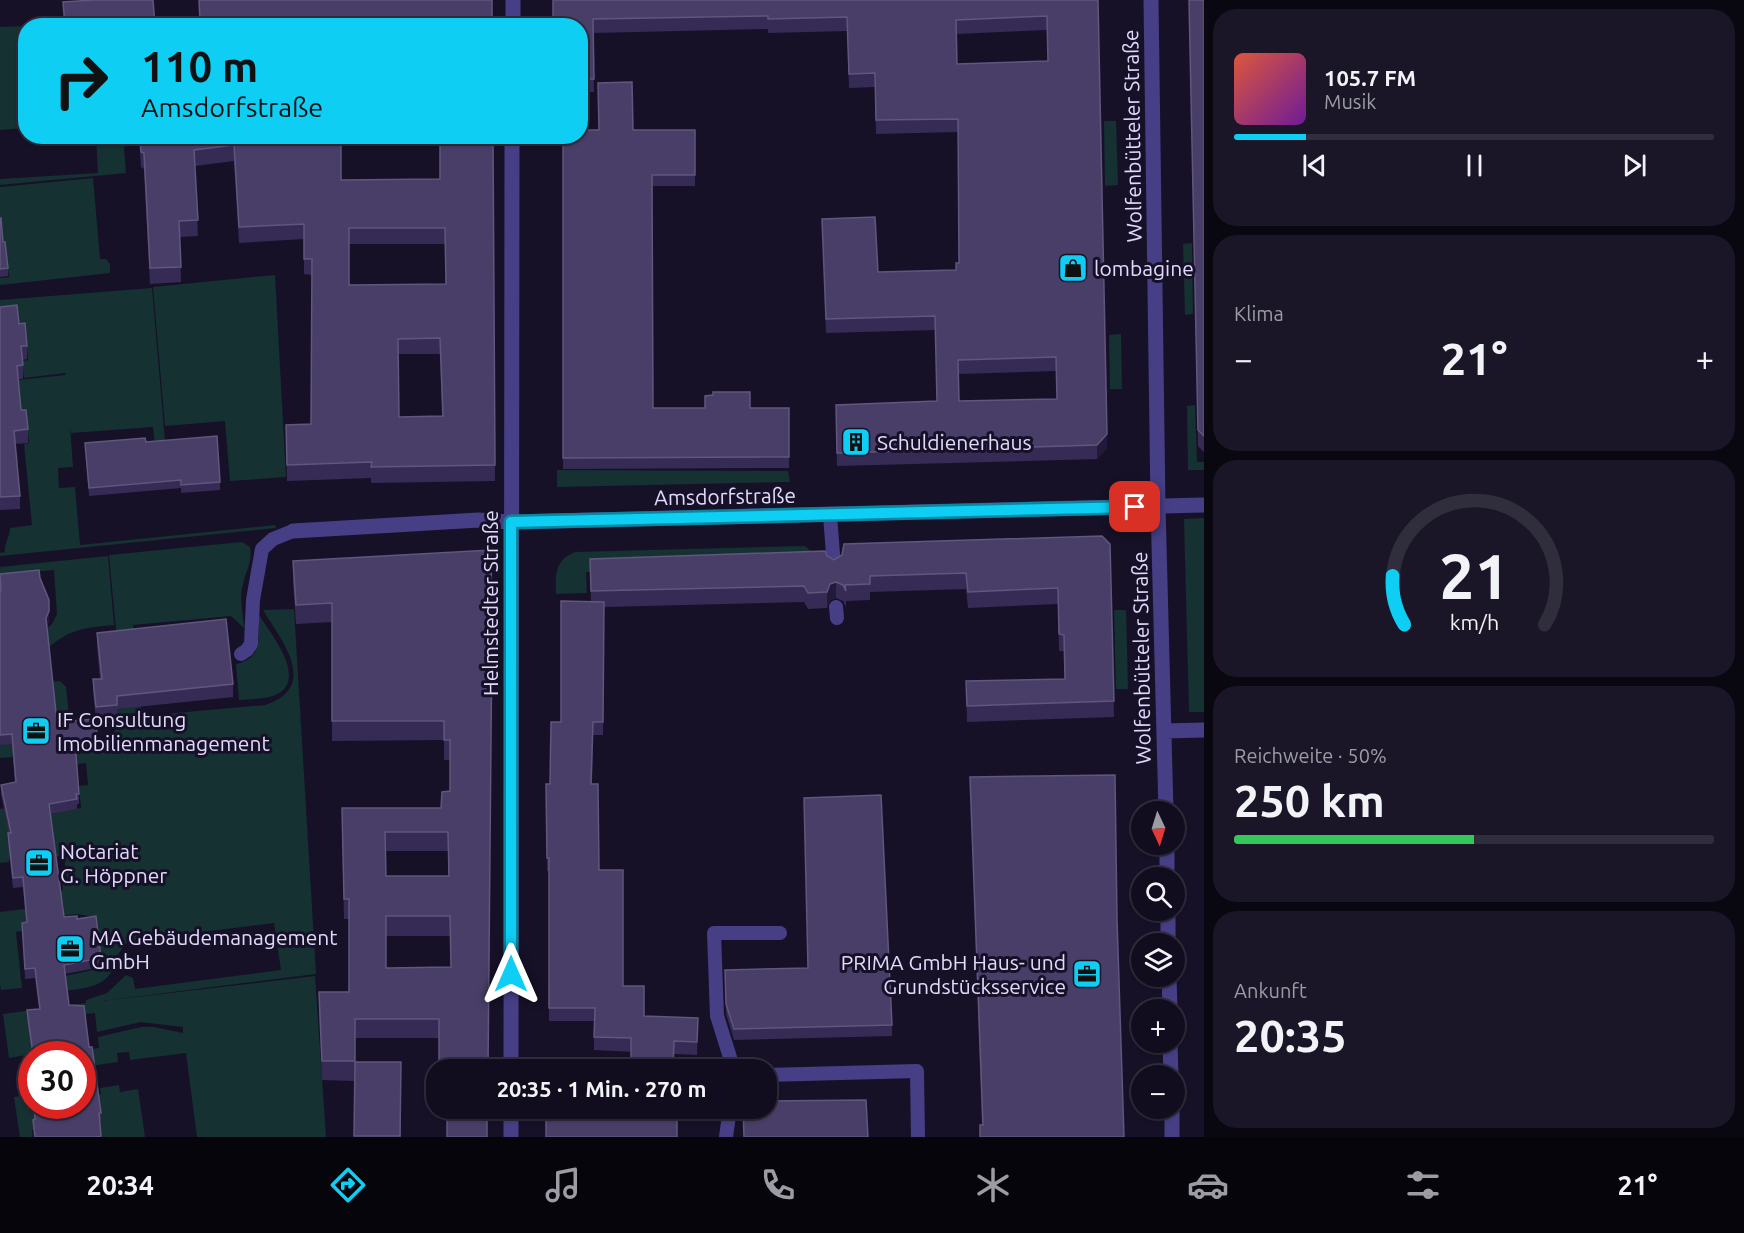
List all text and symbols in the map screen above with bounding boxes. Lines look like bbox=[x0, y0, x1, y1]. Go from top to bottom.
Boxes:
street label: Wolfenbütteler Straße bbox=[1118, 29, 1146, 243]
icon: right bbox=[42, 42, 120, 120]
text: 110 m bbox=[141, 43, 258, 90]
text: 105.7 FM bbox=[1324, 65, 1416, 90]
text: Musik bbox=[1324, 90, 1376, 113]
text: Amsdorfstraße bbox=[141, 92, 323, 122]
icon: previous bbox=[1298, 149, 1331, 182]
icon: pause bbox=[1458, 149, 1491, 182]
icon: next bbox=[1618, 149, 1651, 182]
shop icon: lombagine bbox=[1057, 252, 1089, 284]
place label: lombagine bbox=[1094, 256, 1194, 280]
text: Klima bbox=[1234, 302, 1284, 325]
text: 21° bbox=[1441, 333, 1507, 384]
text: − bbox=[1234, 340, 1253, 377]
text: + bbox=[1695, 340, 1714, 377]
building icon: Schuldienerhaus bbox=[840, 426, 872, 458]
place label: Schuldienerhaus bbox=[877, 430, 1032, 454]
pin bbox=[1109, 481, 1160, 532]
street label: Amsdorfstraße bbox=[654, 483, 796, 509]
icon: arrive bbox=[1118, 490, 1151, 523]
street label: Helmstedter Straße bbox=[478, 510, 502, 696]
text: 21 bbox=[1439, 542, 1509, 612]
street label: Wolfenbütteler Straße bbox=[1127, 551, 1155, 765]
text: km/h bbox=[1449, 611, 1499, 635]
place label: IF Consultung Imobilienmanagement bbox=[57, 707, 270, 755]
office icon: IF Consultung Imobilienmanagement bbox=[20, 715, 52, 747]
text: Reichweite · 50% bbox=[1234, 744, 1387, 767]
text: 250 km bbox=[1234, 775, 1385, 826]
north arrow bbox=[1131, 801, 1185, 855]
map controls bbox=[1131, 801, 1185, 1119]
place label: Notariat G. Höppner bbox=[60, 839, 167, 887]
office icon: Notariat G. Höppner bbox=[23, 847, 55, 879]
button: search bbox=[1131, 867, 1185, 921]
place label: MA Gebäudemanagement GmbH bbox=[91, 925, 338, 973]
office icon: MA Gebäudemanagement GmbH bbox=[54, 933, 86, 965]
button: layers bbox=[1131, 933, 1185, 987]
position arrow bbox=[479, 942, 543, 1006]
place label: PRIMA GmbH Haus- und Grundstücksservice bbox=[841, 950, 1066, 998]
office icon: PRIMA GmbH Haus- und Grundstücksservice bbox=[1071, 958, 1103, 990]
text: Ankunft bbox=[1234, 979, 1307, 1002]
button: + bbox=[1131, 999, 1185, 1053]
text: 20:35 bbox=[1234, 1010, 1347, 1061]
speed limit sign: 30 bbox=[18, 1041, 96, 1119]
button: − bbox=[1131, 1065, 1185, 1119]
text: 20:35 · 1 Min. · 270 m bbox=[497, 1076, 706, 1101]
icon: directions bbox=[327, 1164, 369, 1206]
icon: music bbox=[542, 1164, 584, 1206]
icon: phone bbox=[757, 1164, 799, 1206]
icon: climate bbox=[972, 1164, 1014, 1206]
icon: car bbox=[1187, 1164, 1229, 1206]
icon: filters bbox=[1402, 1164, 1444, 1206]
text: 20:34 bbox=[87, 1170, 154, 1200]
text: 21° bbox=[1617, 1170, 1657, 1200]

